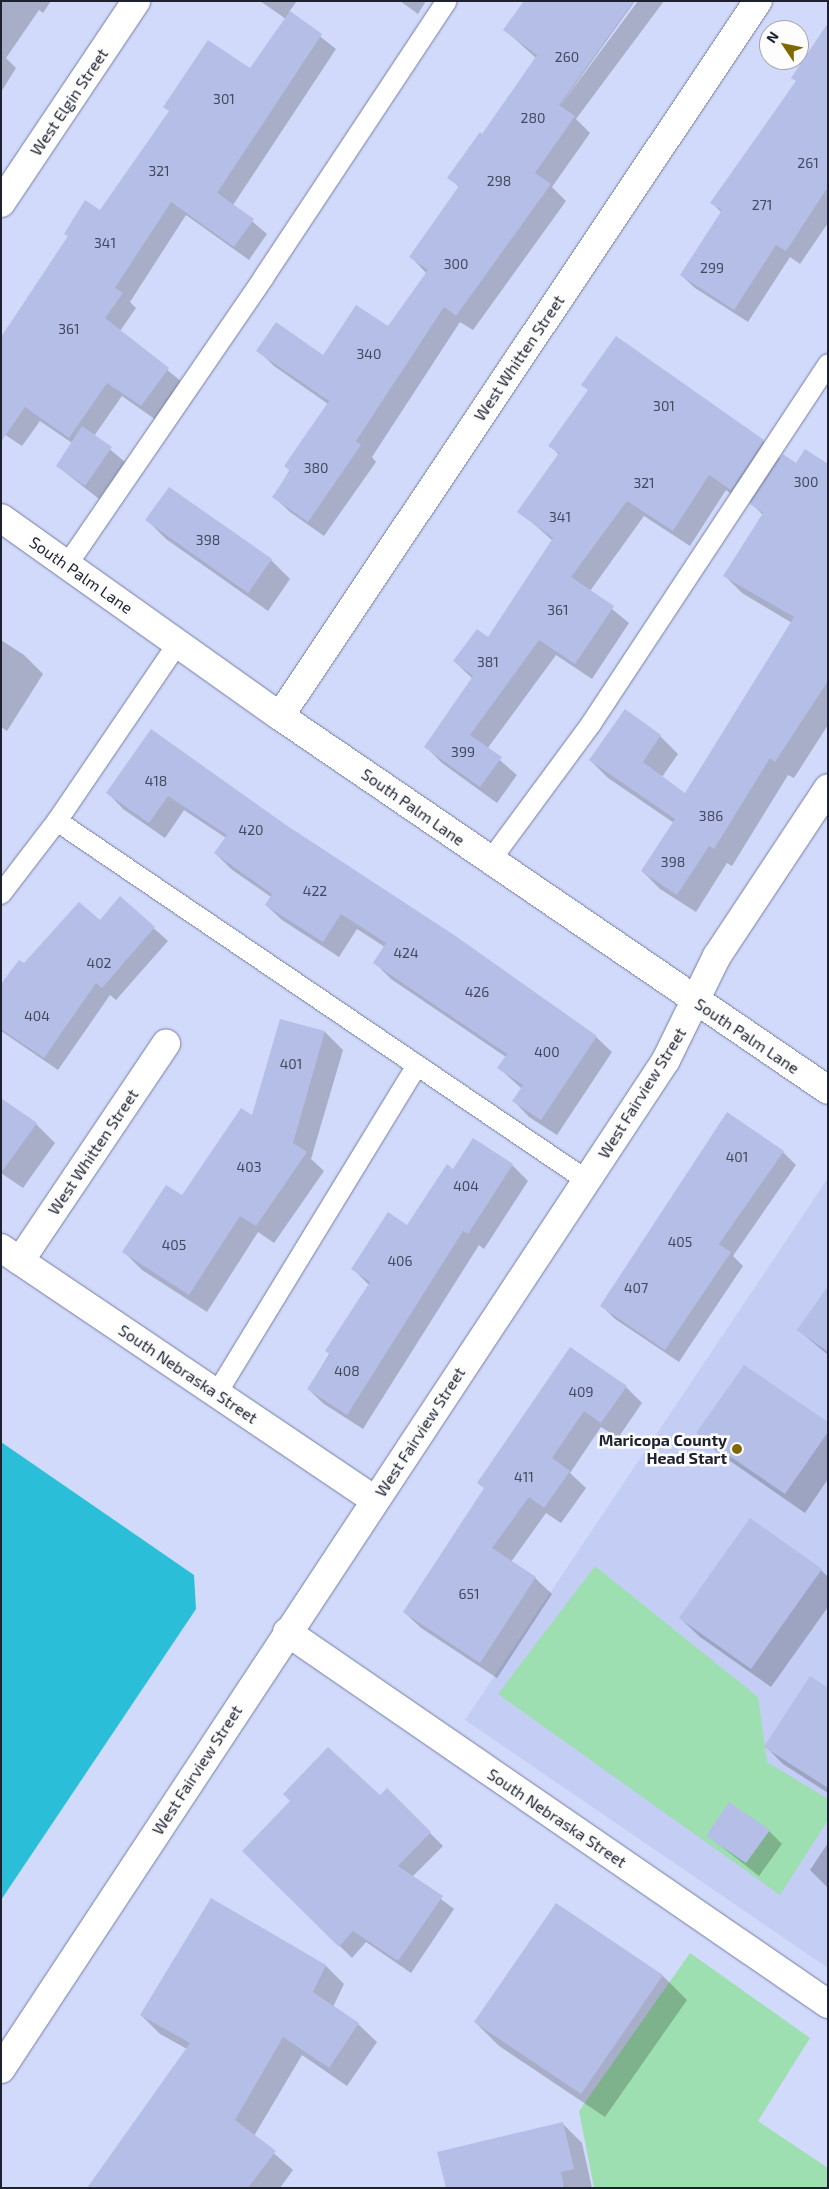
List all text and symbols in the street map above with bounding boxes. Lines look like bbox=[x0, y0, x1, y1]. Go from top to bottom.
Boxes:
north arrow bbox=[759, 20, 809, 70]
text: N bbox=[762, 28, 782, 46]
street label: West Elgin Street bbox=[26, 45, 112, 159]
house number: 260 bbox=[555, 49, 579, 65]
house number: 301 bbox=[213, 91, 235, 107]
house number: 280 bbox=[521, 110, 545, 126]
house number: 261 bbox=[797, 155, 819, 171]
house number: 321 bbox=[148, 163, 170, 179]
house number: 298 bbox=[487, 173, 511, 189]
house number: 271 bbox=[752, 197, 772, 213]
house number: 341 bbox=[94, 235, 116, 251]
house number: 300 bbox=[444, 256, 468, 272]
house number: 299 bbox=[700, 260, 724, 276]
street label: West Whitten Street bbox=[470, 291, 568, 425]
house number: 361 bbox=[58, 321, 80, 337]
house number: 340 bbox=[357, 346, 381, 362]
house number: 301 bbox=[653, 398, 675, 414]
house number: 380 bbox=[304, 460, 328, 476]
house number: 300 bbox=[794, 474, 818, 490]
house number: 321 bbox=[633, 475, 655, 491]
house number: 341 bbox=[549, 509, 571, 525]
street label: South Palm Lane bbox=[26, 532, 136, 618]
house number: 398 bbox=[196, 532, 220, 548]
house number: 361 bbox=[547, 602, 569, 618]
house number: 381 bbox=[477, 654, 499, 670]
house number: 399 bbox=[451, 744, 475, 760]
street label: South Palm Lane bbox=[358, 764, 468, 850]
house number: 418 bbox=[145, 773, 167, 789]
house number: 386 bbox=[699, 808, 723, 824]
house number: 420 bbox=[239, 822, 263, 838]
house number: 398 bbox=[661, 854, 685, 870]
house number: 422 bbox=[303, 883, 327, 899]
house number: 424 bbox=[393, 945, 419, 961]
house number: 402 bbox=[87, 955, 111, 971]
house number: 426 bbox=[465, 984, 489, 1000]
street label: South Palm Lane bbox=[691, 994, 803, 1078]
house number: 404 bbox=[24, 1008, 50, 1024]
street label: West Fairview Street bbox=[594, 1024, 690, 1162]
house number: 400 bbox=[534, 1044, 560, 1060]
house number: 401 bbox=[280, 1056, 302, 1072]
street label: West Whitten Street bbox=[44, 1085, 142, 1219]
house number: 401 bbox=[726, 1149, 748, 1165]
house number: 403 bbox=[237, 1159, 261, 1175]
house number: 404 bbox=[453, 1178, 479, 1194]
house number: 405 bbox=[668, 1234, 692, 1250]
house number: 405 bbox=[162, 1237, 186, 1253]
house number: 406 bbox=[387, 1253, 413, 1269]
house number: 407 bbox=[624, 1280, 648, 1296]
street label: South Nebraska Street bbox=[115, 1320, 261, 1428]
house number: 408 bbox=[334, 1363, 360, 1379]
street label: West Fairview Street bbox=[371, 1363, 469, 1501]
house number: 409 bbox=[568, 1384, 594, 1400]
place label: Maricopa County Head Start bbox=[599, 1430, 727, 1468]
marker: Maricopa County Head Start bbox=[731, 1443, 743, 1455]
house number: 411 bbox=[514, 1469, 534, 1485]
house number: 651 bbox=[458, 1586, 480, 1602]
street label: West Fairview Street bbox=[148, 1701, 246, 1839]
street label: South Nebraska Street bbox=[484, 1764, 630, 1872]

